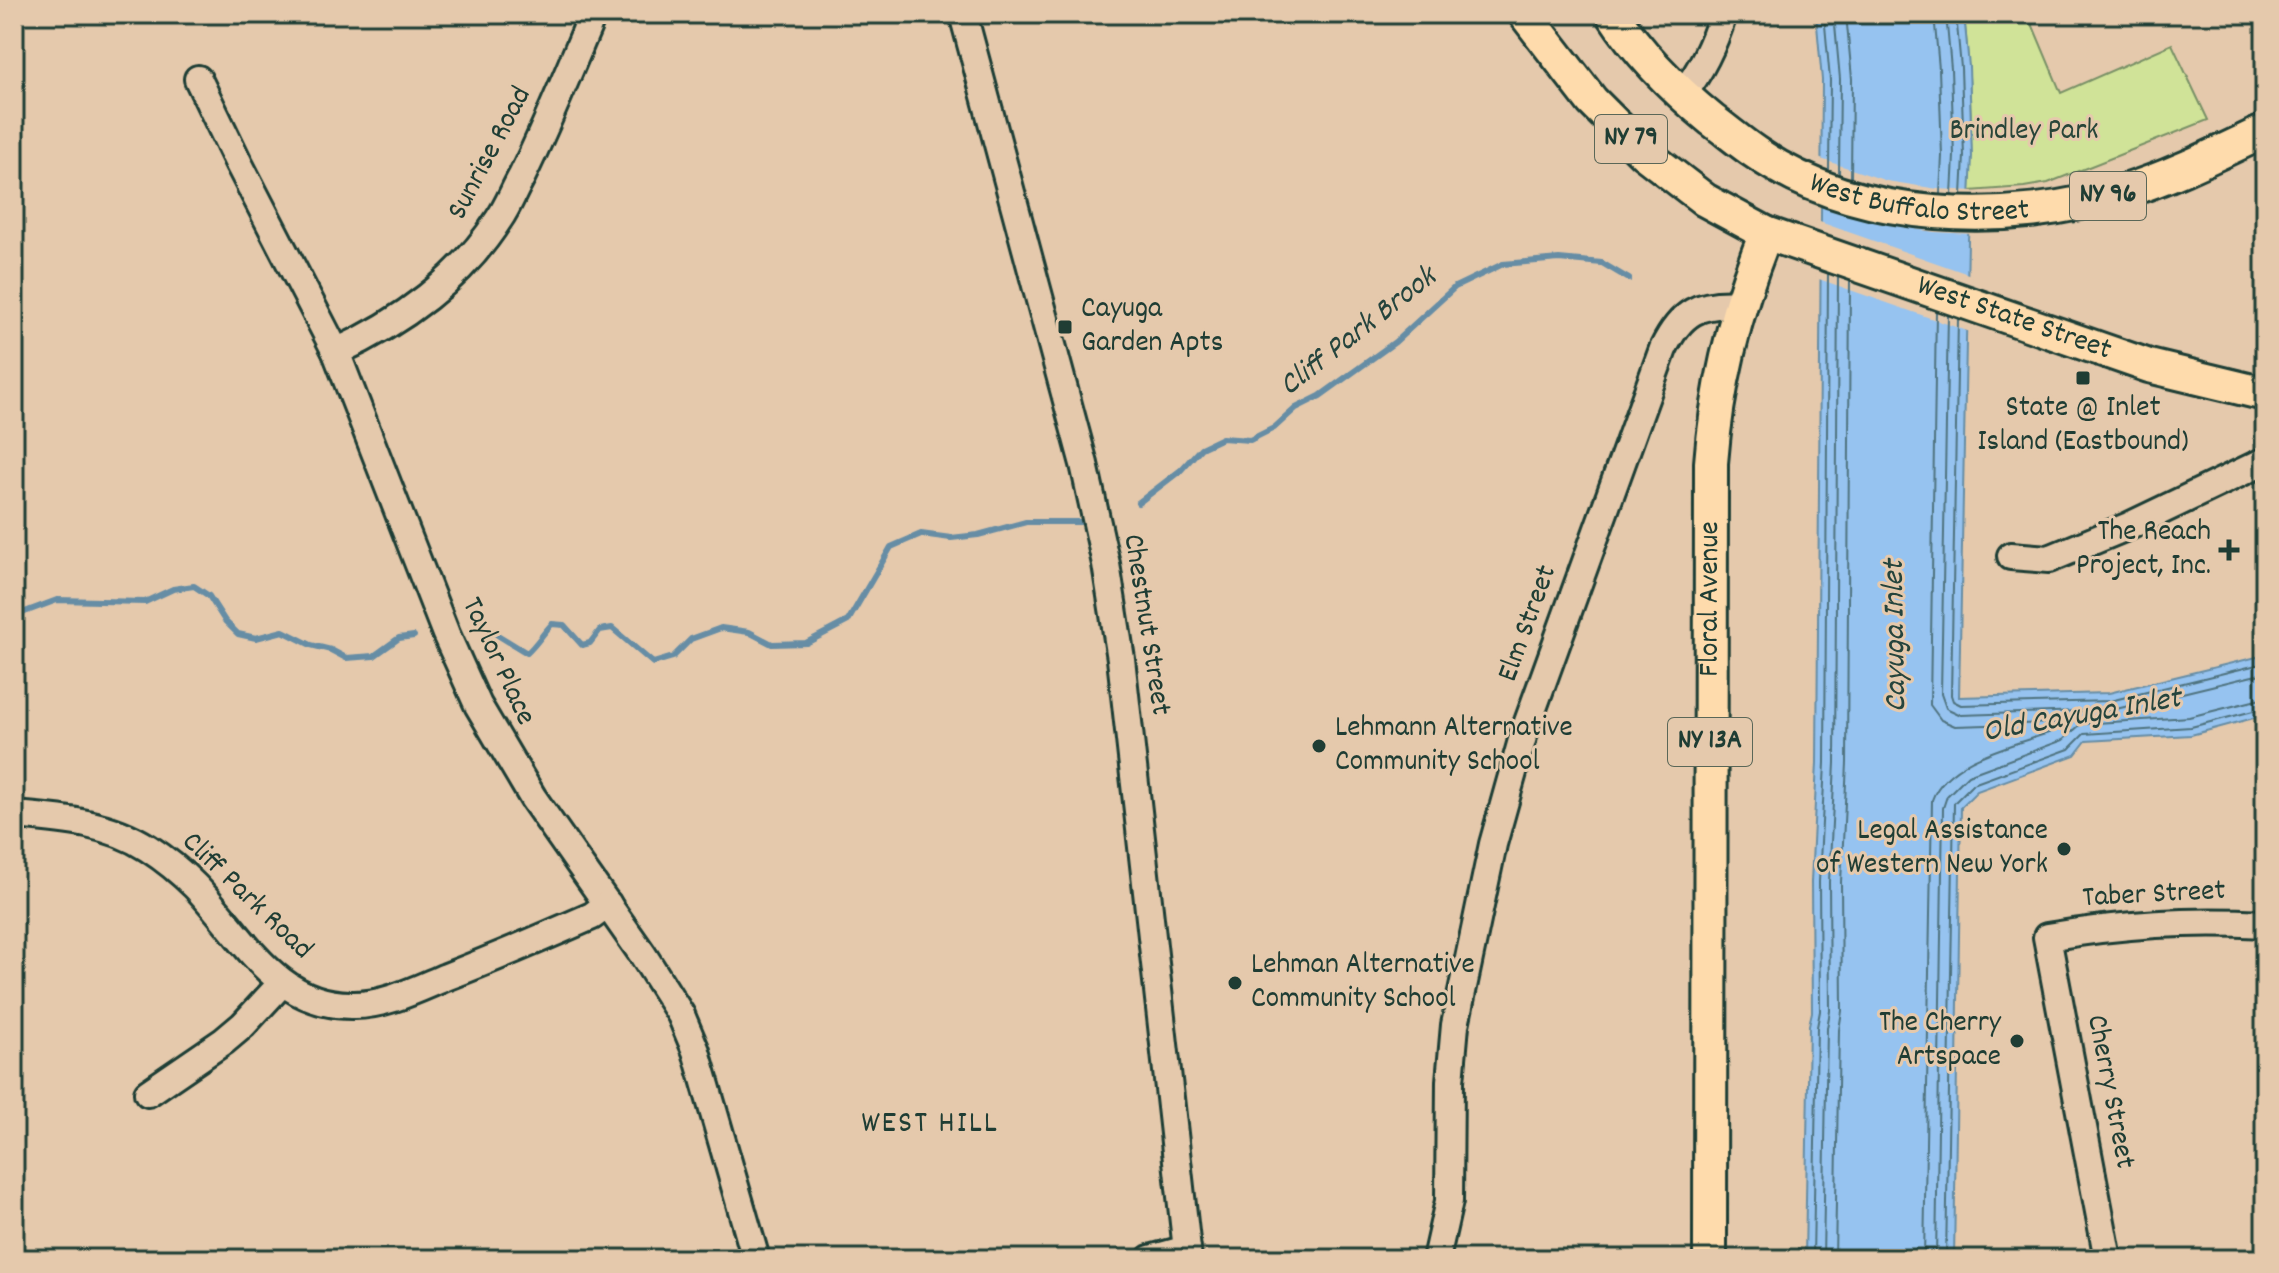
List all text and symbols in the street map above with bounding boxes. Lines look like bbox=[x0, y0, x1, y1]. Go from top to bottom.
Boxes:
street label: Sunrise Road bbox=[438, 80, 544, 228]
park label: Brindley Park bbox=[1949, 111, 2099, 154]
road number: NY 79 bbox=[1595, 115, 1667, 163]
street label: West Buffalo Street bbox=[1802, 163, 2031, 235]
road number: NY 96 bbox=[2070, 172, 2146, 220]
water label: Cliff Park Brook bbox=[1270, 255, 1450, 409]
street label: West State Street bbox=[1911, 265, 2117, 373]
place label: Cayuga Garden Apts bbox=[1081, 289, 1223, 366]
marker: Cayuga Garden Apts bbox=[1056, 318, 1074, 336]
marker: State @ Inlet Island (Eastbound) bbox=[2074, 369, 2092, 387]
place label: State @ Inlet Island (Eastbound) bbox=[1977, 388, 2189, 465]
place label: The Reach Project, Inc. bbox=[2076, 512, 2211, 589]
street label: Floral Avenue bbox=[1689, 521, 1732, 677]
street label: Chestnut Street bbox=[1109, 531, 1181, 719]
marker: The Reach Project, Inc. bbox=[2218, 539, 2240, 561]
water label: Cayuga Inlet bbox=[1873, 556, 1921, 712]
street label: Elm Street bbox=[1488, 560, 1570, 688]
street label: Taylor Place bbox=[449, 591, 545, 733]
water label: Old Cayuga Inlet bbox=[1979, 676, 2188, 757]
place label: Lehmann Alternative Community School bbox=[1335, 708, 1573, 785]
road number: NY 13A bbox=[1668, 718, 1752, 766]
marker: Lehmann Alternative Community School bbox=[1310, 737, 1328, 755]
place label: Legal Assistance of Western New York bbox=[1816, 811, 2048, 888]
street label: Cliff Park Road bbox=[170, 823, 322, 971]
marker: Legal Assistance of Western New York bbox=[2055, 840, 2073, 858]
street label: Taber Street bbox=[2081, 871, 2227, 921]
place label: Lehman Alternative Community School bbox=[1251, 945, 1475, 1022]
marker: Lehman Alternative Community School bbox=[1226, 974, 1244, 992]
place label: The Cherry Artspace bbox=[1879, 1003, 2002, 1080]
street label: Cherry Street bbox=[2073, 1011, 2145, 1173]
marker: The Cherry Artspace bbox=[2008, 1032, 2026, 1050]
district label: WEST HILL bbox=[861, 1102, 999, 1148]

